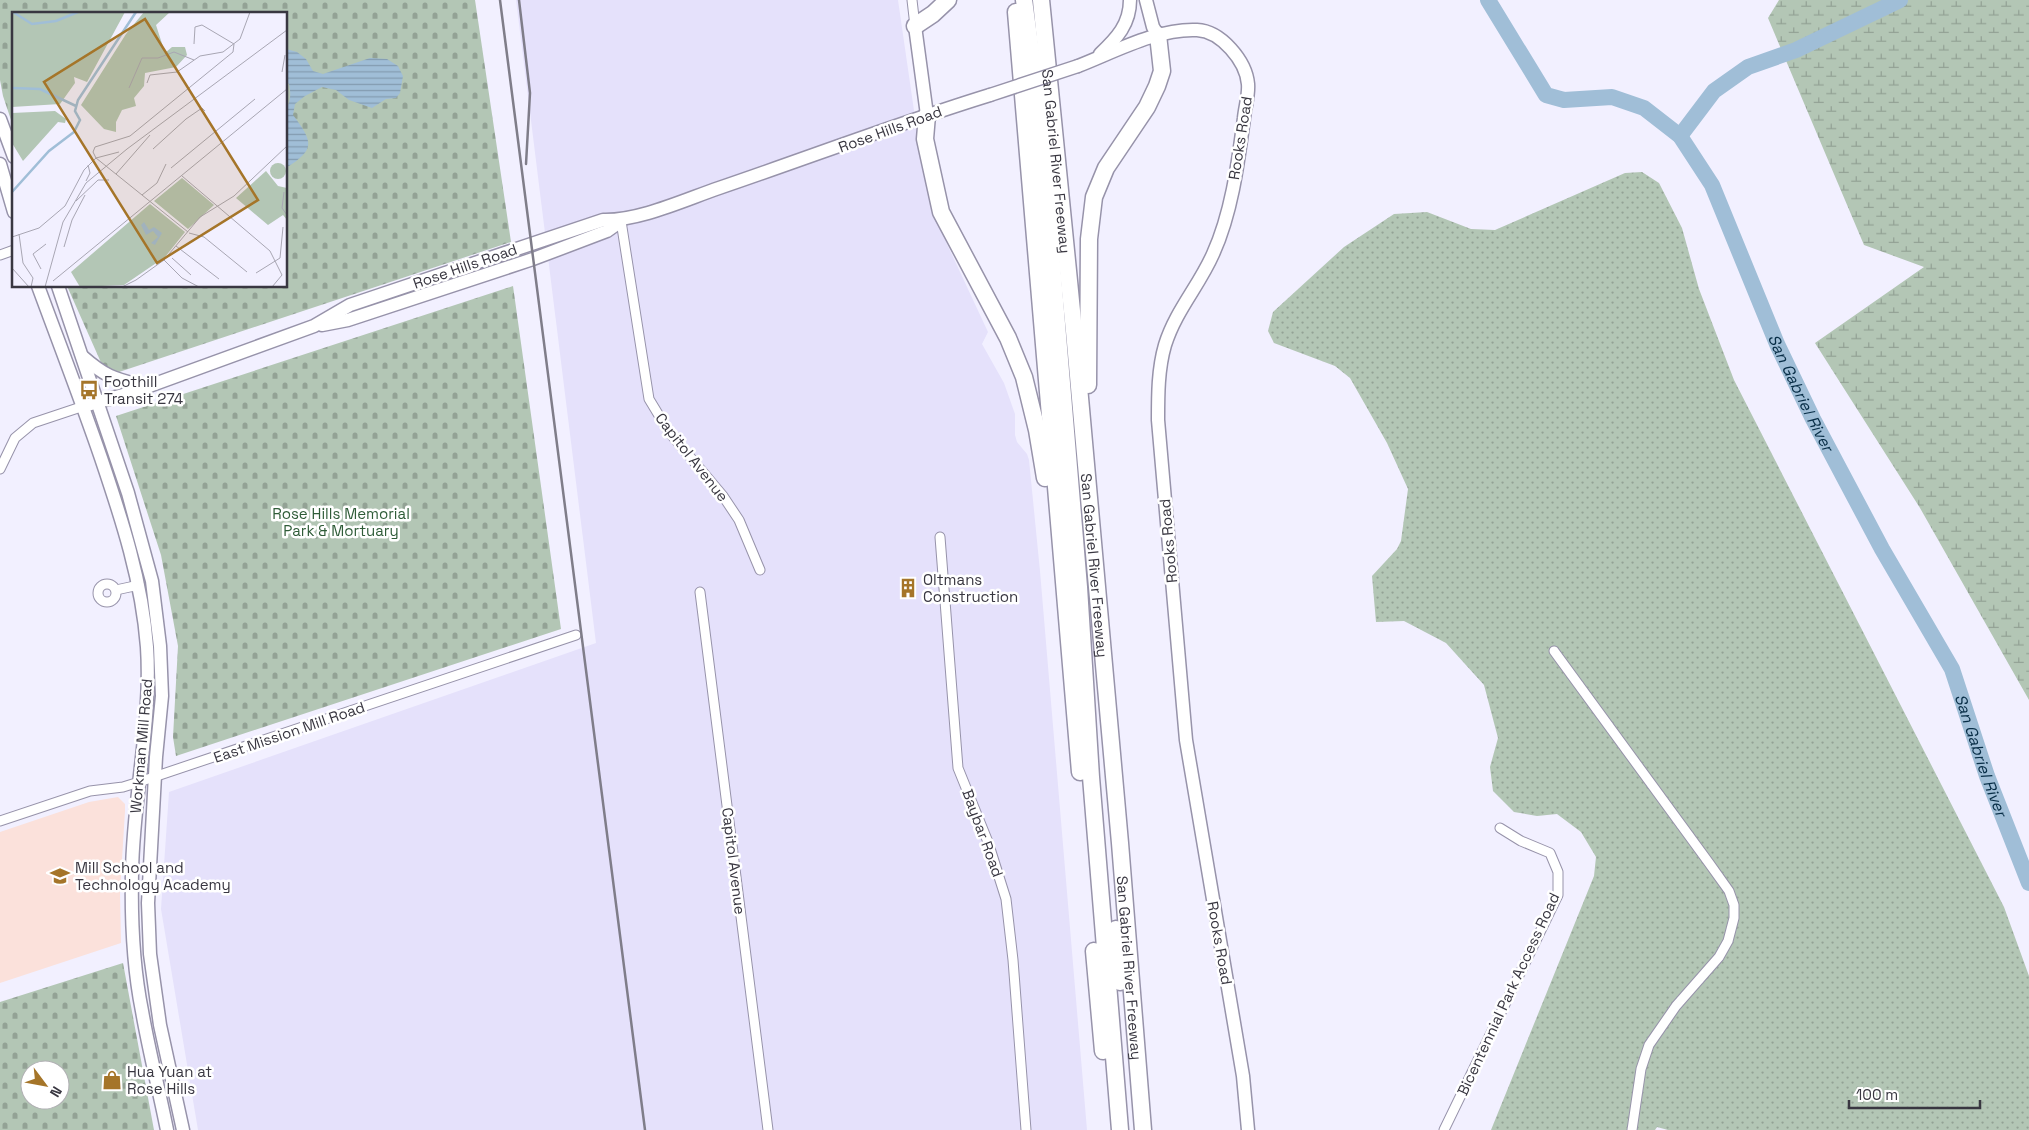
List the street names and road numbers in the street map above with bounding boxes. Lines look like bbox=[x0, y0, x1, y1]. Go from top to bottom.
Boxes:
street label: San Gabriel River Freeway bbox=[1038, 68, 1076, 254]
street label: Rooks Road bbox=[1224, 95, 1256, 181]
street label: Rose Hills Road bbox=[836, 101, 944, 157]
street label: Rose Hills Road bbox=[410, 239, 520, 293]
street label: Capitol Avenue bbox=[651, 409, 733, 505]
street label: San Gabriel River Freeway bbox=[1077, 472, 1113, 658]
street label: Rooks Road bbox=[1155, 498, 1181, 584]
street label: Workman Mill Road bbox=[126, 678, 156, 814]
street label: East Mission Mill Road bbox=[211, 697, 367, 767]
street label: Baybar Road bbox=[958, 786, 1008, 880]
street label: Capitol Avenue bbox=[718, 806, 750, 916]
street label: San Gabriel River Freeway bbox=[1113, 875, 1147, 1061]
street label: Bicentennial Park Access Road bbox=[1453, 889, 1563, 1099]
street label: Rooks Road bbox=[1203, 900, 1237, 986]

